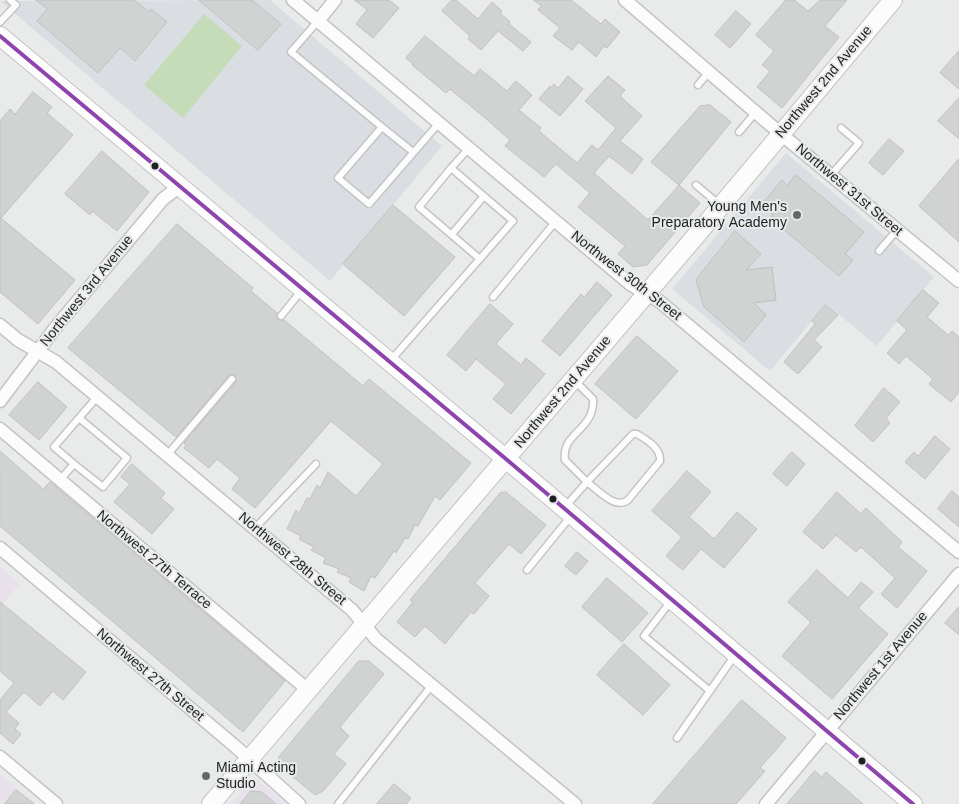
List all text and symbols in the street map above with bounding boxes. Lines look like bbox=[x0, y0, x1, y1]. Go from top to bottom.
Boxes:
street label: Northwest 2nd Avenue bbox=[772, 22, 876, 142]
street label: Northwest 31st Street bbox=[792, 140, 906, 240]
unlabelled marker bbox=[150, 161, 160, 171]
place label: Young Men's Preparatory Academy bbox=[652, 199, 787, 232]
marker: Young Men's Preparatory Academy bbox=[791, 209, 803, 221]
street label: Northwest 30th Street bbox=[567, 228, 685, 324]
street label: Northwest 3rd Avenue bbox=[37, 232, 137, 350]
street label: Northwest 2nd Avenue bbox=[511, 332, 615, 452]
unlabelled marker bbox=[548, 494, 558, 504]
street label: Northwest 27th Terrace bbox=[93, 507, 215, 613]
street label: Northwest 28th Street bbox=[235, 509, 349, 609]
street label: Northwest 1st Avenue bbox=[831, 608, 931, 724]
street label: Northwest 27th Street bbox=[93, 625, 207, 725]
unlabelled marker bbox=[857, 756, 867, 766]
place label: Miami Acting Studio bbox=[216, 760, 296, 792]
marker: Miami Acting Studio bbox=[200, 770, 212, 782]

